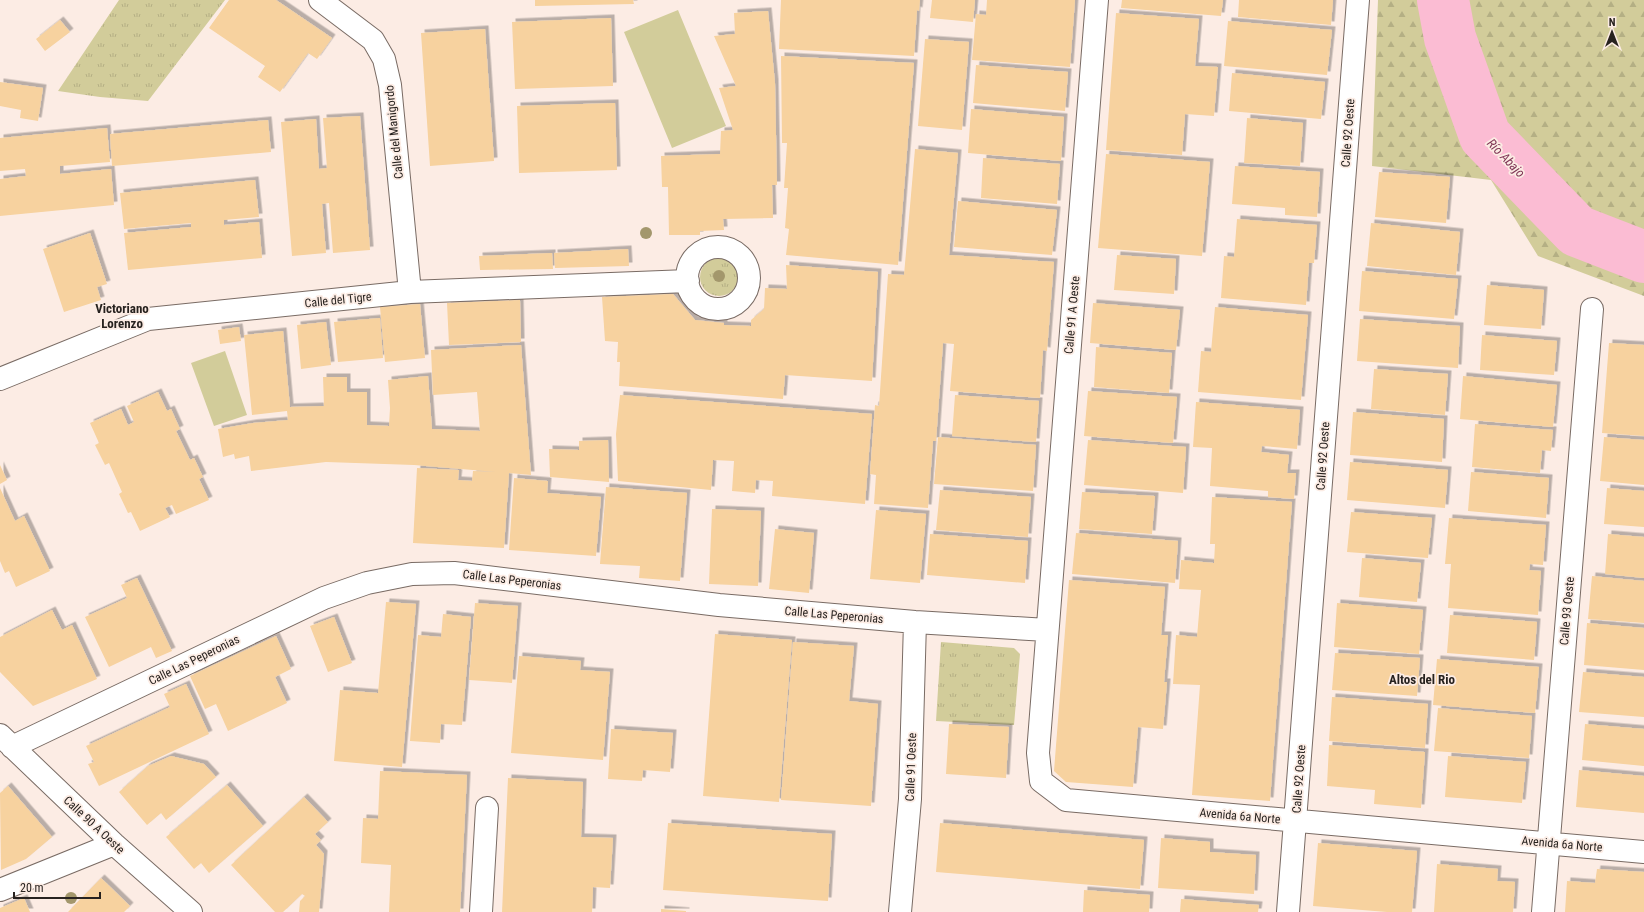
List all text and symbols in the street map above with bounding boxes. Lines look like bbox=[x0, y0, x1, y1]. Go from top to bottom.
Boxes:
north arrow bbox=[1592, 12, 1632, 52]
text: N bbox=[1609, 16, 1616, 29]
street label: Calle del Manigordo bbox=[382, 84, 406, 180]
street label: Calle 92 Oeste bbox=[1339, 98, 1357, 168]
water label: Río Abajo bbox=[1484, 136, 1528, 180]
street label: Calle 91 A Oeste bbox=[1062, 275, 1082, 355]
street label: Calle del Tigre bbox=[304, 289, 373, 310]
district label: Victoriano Lorenzo bbox=[95, 301, 149, 331]
street label: Calle 92 Oeste bbox=[1314, 421, 1332, 491]
street label: Calle Las Peperonias bbox=[462, 567, 562, 593]
street label: Calle 93 Oeste bbox=[1557, 576, 1577, 646]
street label: Calle Las Peperonias bbox=[784, 604, 884, 626]
street label: Calle Las Peperonias bbox=[146, 632, 242, 688]
district label: Altos del Rio bbox=[1389, 672, 1456, 687]
street label: Calle 91 Oeste bbox=[903, 732, 919, 801]
street label: Calle 92 Oeste bbox=[1290, 744, 1308, 814]
street label: Calle 90 A Oeste bbox=[61, 793, 128, 857]
street label: Avenida 6a Norte bbox=[1199, 805, 1281, 827]
street label: Avenida 6a Norte bbox=[1521, 833, 1603, 855]
scale bar bbox=[14, 874, 100, 900]
text: 20 m bbox=[20, 881, 44, 895]

